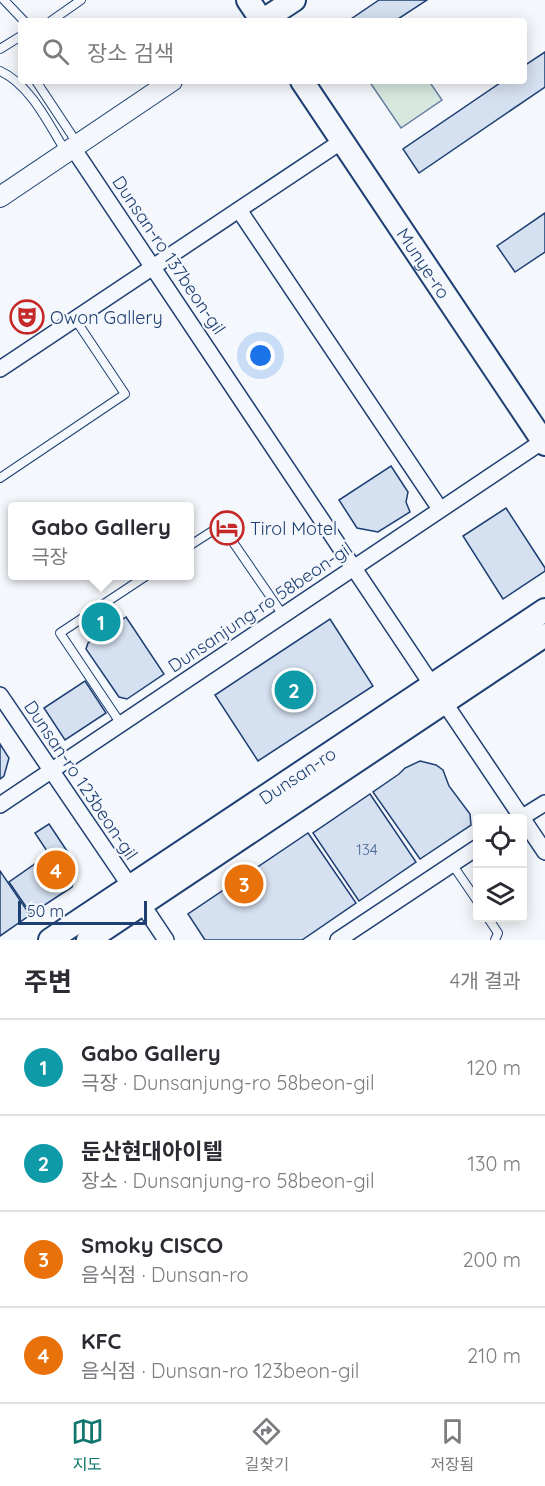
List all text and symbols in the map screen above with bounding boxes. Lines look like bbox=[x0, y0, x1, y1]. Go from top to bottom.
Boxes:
search box bbox=[18, 18, 527, 84]
icon: search bbox=[39, 35, 72, 68]
text: 장소 검색 bbox=[87, 39, 174, 67]
street label: Dunsan-ro 137beon-gil bbox=[107, 171, 231, 339]
street label: Munye-ro bbox=[392, 223, 456, 303]
theatre icon: Owon Gallery bbox=[9, 299, 45, 335]
place label: Owon Gallery bbox=[50, 306, 163, 329]
your location bbox=[246, 341, 275, 370]
popup bbox=[8, 502, 194, 580]
hotel icon: Tirol Motel bbox=[209, 510, 245, 546]
text: Gabo Gallery bbox=[31, 513, 171, 541]
place label: Tirol Motel bbox=[250, 517, 337, 540]
street label: Dunsanjung-ro 58beon-gil bbox=[163, 537, 357, 677]
text: 극장 bbox=[31, 544, 68, 569]
pin: 1 bbox=[82, 600, 120, 644]
pin: 2 bbox=[274, 668, 314, 712]
street label: Dunsan-ro 123beon-gil bbox=[19, 696, 143, 864]
street label: Dunsan-ro bbox=[254, 741, 340, 809]
map controls bbox=[473, 814, 527, 922]
button: locate bbox=[473, 814, 527, 868]
house number: 134 bbox=[356, 840, 378, 859]
pin: 4 bbox=[36, 848, 76, 892]
pin: 3 bbox=[224, 862, 264, 906]
button: layers bbox=[473, 868, 527, 922]
scale bar bbox=[18, 898, 147, 926]
text: 50 m bbox=[27, 901, 64, 921]
text: 주변 bbox=[24, 965, 72, 998]
text: 4개 결과 bbox=[450, 968, 521, 993]
text: Gabo Gallery bbox=[81, 1039, 221, 1067]
text: 1 bbox=[40, 1055, 47, 1080]
text: 120 m bbox=[467, 1055, 521, 1080]
text: 극장 · Dunsanjung-ro 58beon-gil bbox=[81, 1070, 375, 1095]
text: 둔산현대아이텔 bbox=[81, 1137, 223, 1165]
text: 2 bbox=[38, 1151, 49, 1176]
text: 130 m bbox=[468, 1151, 521, 1176]
text: 장소 · Dunsanjung-ro 58beon-gil bbox=[81, 1168, 375, 1193]
text: Smoky CISCO bbox=[81, 1231, 223, 1259]
text: 3 bbox=[38, 1247, 49, 1272]
text: 200 m bbox=[462, 1247, 521, 1272]
text: 음식점 · Dunsan-ro bbox=[81, 1262, 249, 1287]
text: KFC bbox=[81, 1327, 121, 1355]
text: 4 bbox=[38, 1343, 49, 1368]
text: 210 m bbox=[467, 1343, 521, 1368]
text: 음식점 · Dunsan-ro 123beon-gil bbox=[81, 1358, 359, 1383]
tab: 지도 bbox=[71, 1415, 104, 1475]
tab: 길찾기 bbox=[245, 1415, 289, 1475]
tab: 저장됨 bbox=[430, 1415, 474, 1475]

